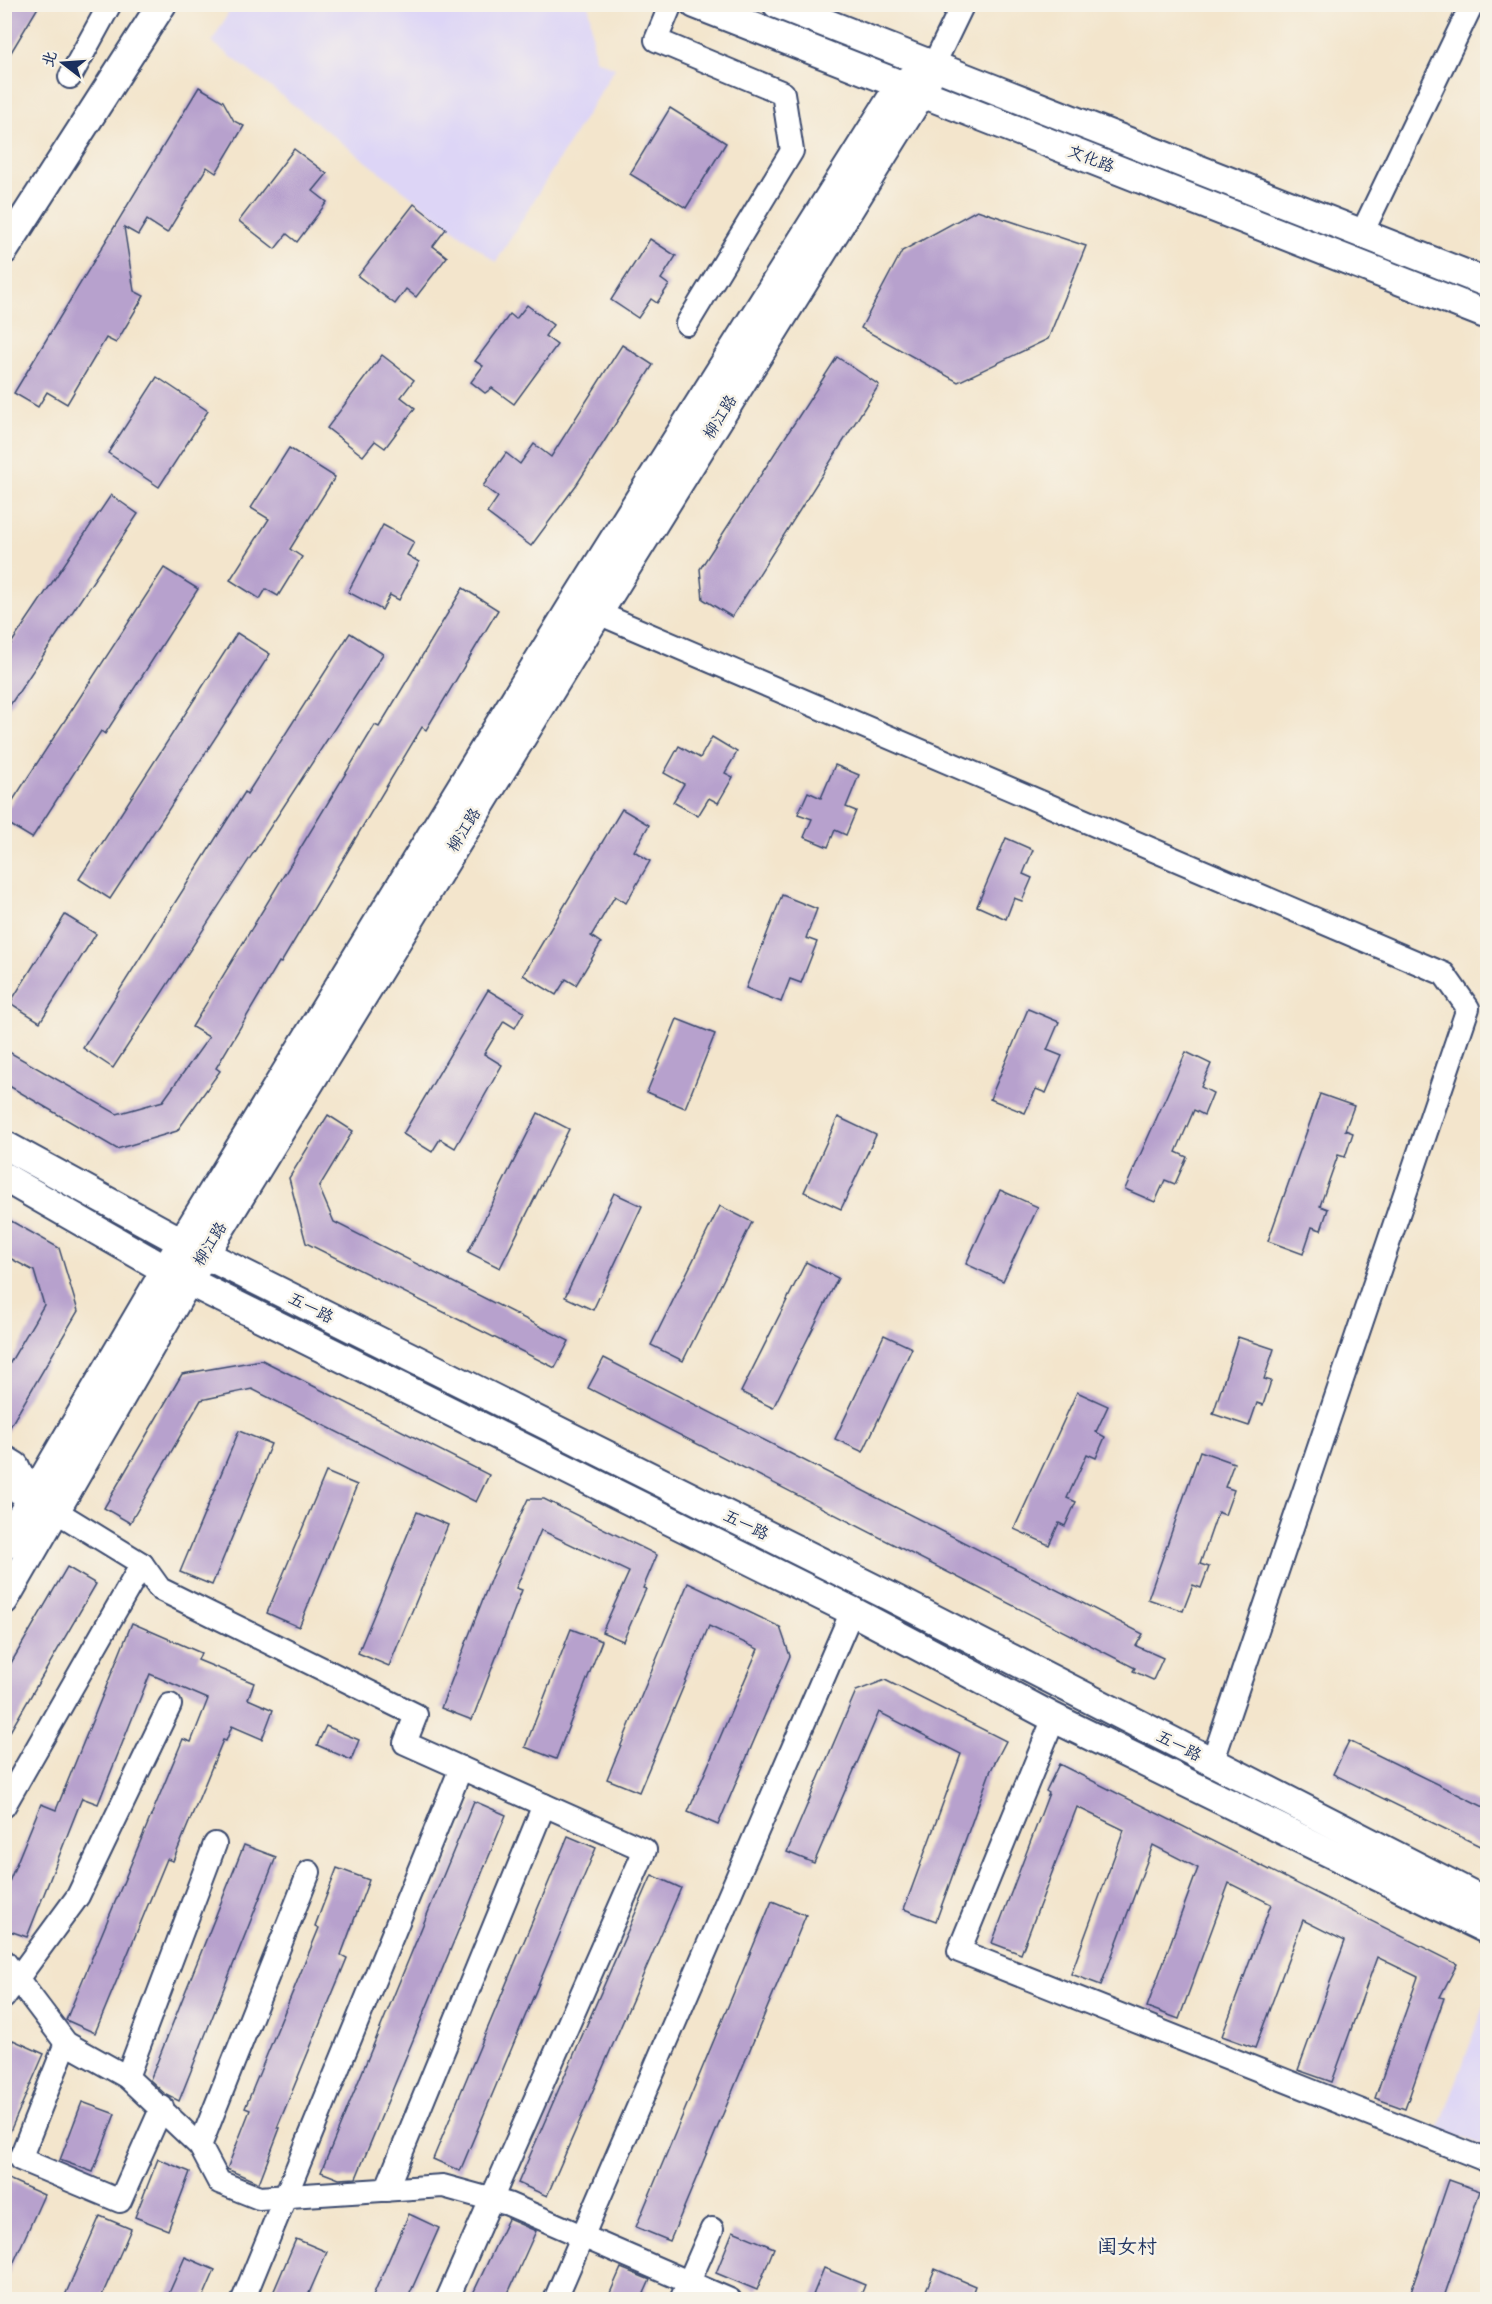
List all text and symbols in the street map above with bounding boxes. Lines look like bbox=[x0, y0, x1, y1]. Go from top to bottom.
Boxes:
north arrow bbox=[33, 33, 93, 93]
text: 北 bbox=[38, 48, 62, 69]
street label: 文化路 bbox=[1065, 141, 1117, 177]
street label: 柳江路 bbox=[699, 391, 741, 443]
street label: 柳江路 bbox=[443, 804, 485, 856]
street label: 柳江路 bbox=[189, 1218, 231, 1270]
street label: 五一路 bbox=[285, 1288, 337, 1328]
street label: 五一路 bbox=[720, 1505, 772, 1545]
street label: 五一路 bbox=[1153, 1726, 1205, 1766]
district label: 闺女村 bbox=[1097, 2234, 1157, 2259]

